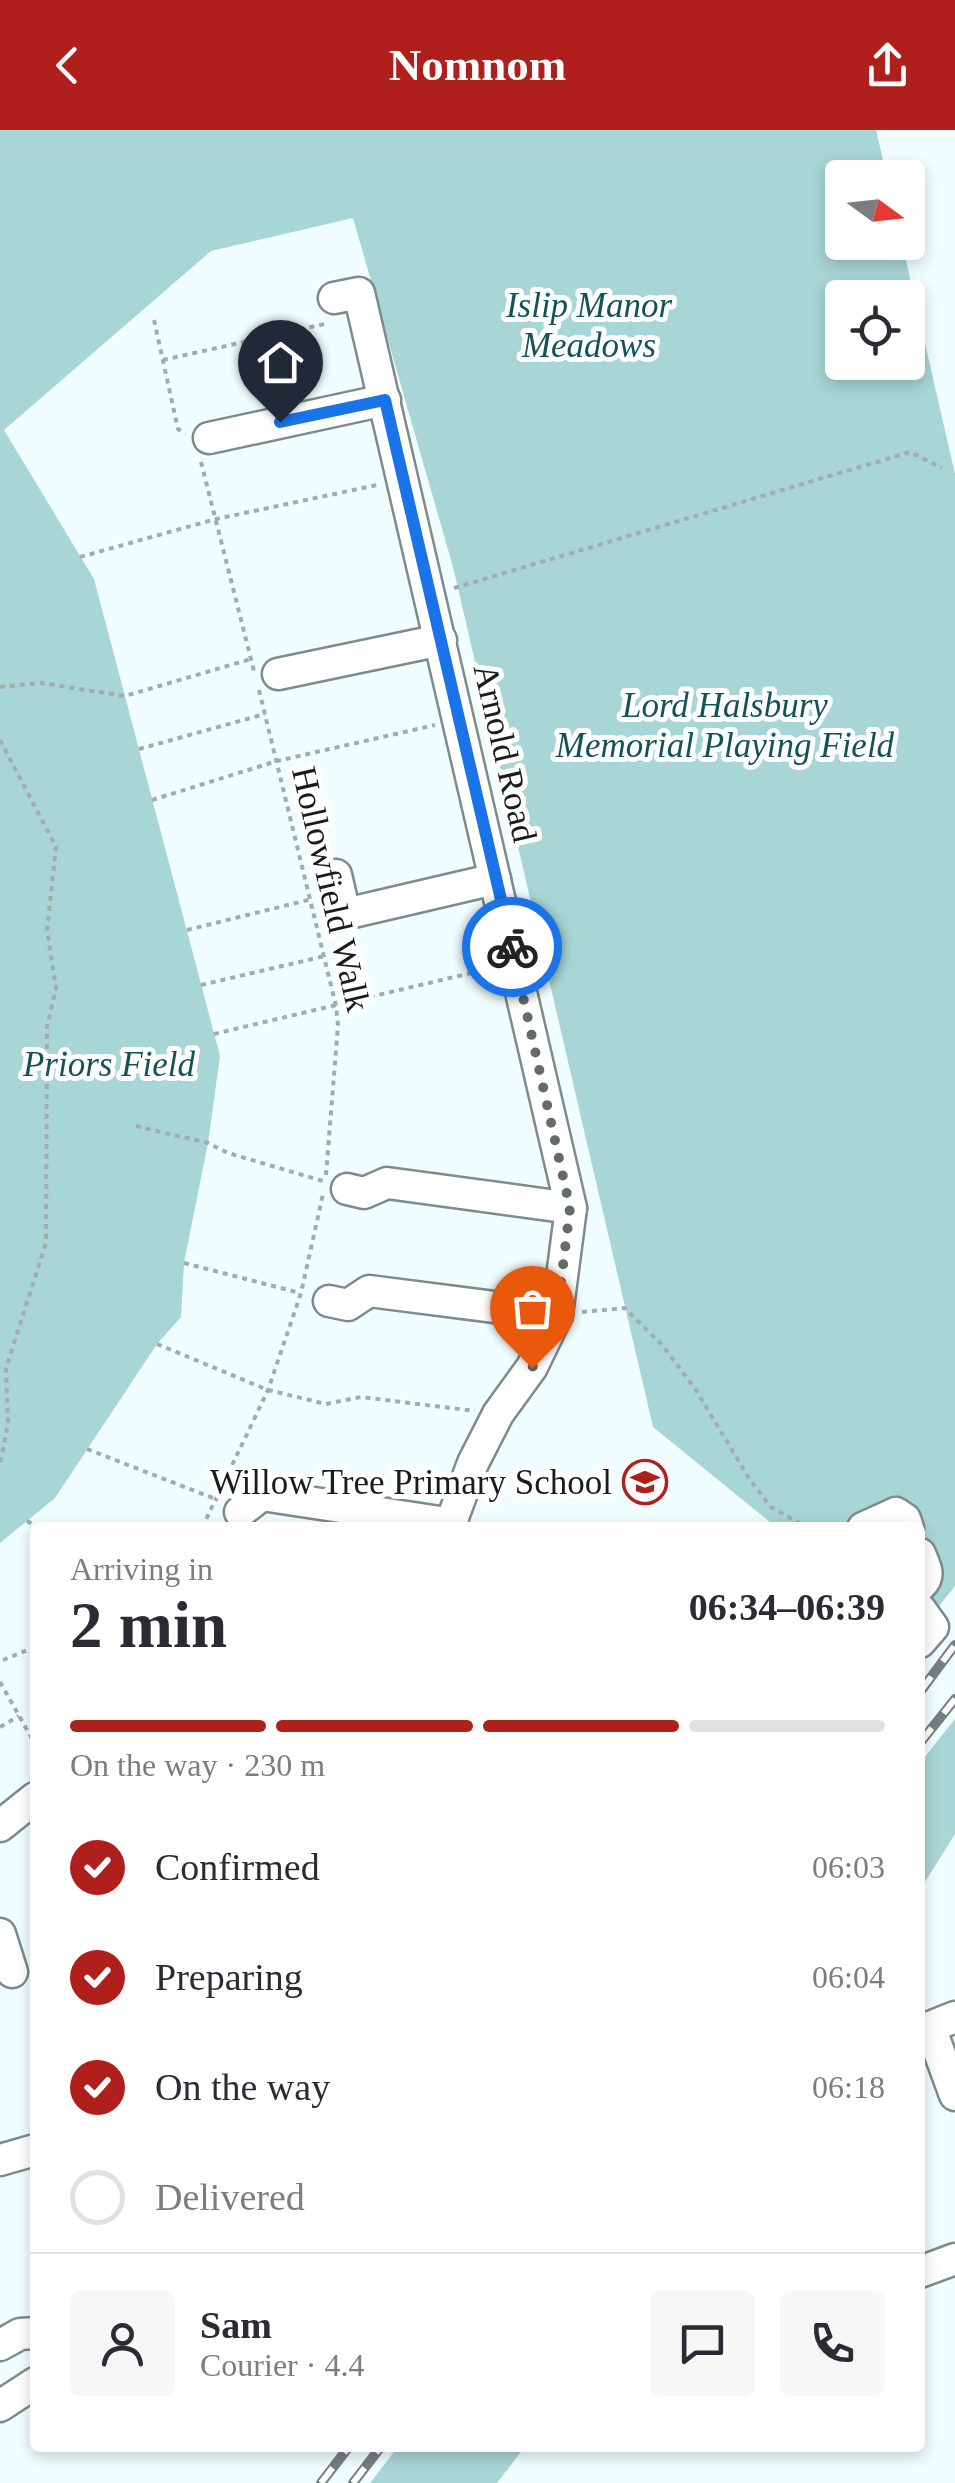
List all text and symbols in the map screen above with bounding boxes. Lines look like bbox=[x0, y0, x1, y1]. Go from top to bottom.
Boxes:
icon: back bbox=[40, 38, 95, 93]
icon: share bbox=[860, 38, 915, 93]
text: Nomnom bbox=[389, 40, 566, 90]
north arrow bbox=[825, 160, 925, 260]
map controls bbox=[825, 160, 925, 380]
button: locate bbox=[825, 280, 925, 380]
park label: Islip Manor Meadows bbox=[505, 286, 673, 365]
pin bbox=[238, 320, 323, 423]
icon: home bbox=[253, 335, 308, 390]
street label: Arnold Road bbox=[466, 660, 545, 846]
park label: Lord Halsbury Memorial Playing Field bbox=[555, 686, 895, 765]
street label: Hollowfield Walk bbox=[284, 763, 378, 1016]
courier bbox=[462, 897, 562, 997]
icon: bike bbox=[485, 920, 540, 975]
park label: Priors Field bbox=[22, 1045, 196, 1084]
pin bbox=[490, 1266, 575, 1369]
icon: bag bbox=[505, 1281, 560, 1336]
school or university icon: Willow Tree Primary School bbox=[622, 1459, 668, 1505]
place label: Willow Tree Primary School bbox=[210, 1463, 612, 1502]
text: Arriving in bbox=[70, 1551, 213, 1587]
text: 06:34–06:39 bbox=[689, 1586, 885, 1628]
text: 2 min bbox=[70, 1589, 227, 1661]
text: On the way · 230 m bbox=[70, 1747, 325, 1783]
icon: check bbox=[70, 1840, 125, 1895]
text: Confirmed bbox=[155, 1846, 320, 1888]
text: 06:03 bbox=[812, 1849, 885, 1885]
icon: check bbox=[70, 1950, 125, 2005]
text: Preparing bbox=[155, 1956, 303, 1998]
text: 06:04 bbox=[812, 1959, 885, 1995]
icon: check bbox=[70, 2060, 125, 2115]
text: On the way bbox=[155, 2066, 330, 2108]
text: 06:18 bbox=[812, 2069, 885, 2105]
text: Delivered bbox=[155, 2176, 305, 2218]
button: person bbox=[70, 2291, 175, 2396]
button: chat bbox=[650, 2291, 755, 2396]
button: phone bbox=[780, 2291, 885, 2396]
text: Sam bbox=[200, 2304, 272, 2346]
text: Courier · 4.4 bbox=[200, 2347, 364, 2383]

